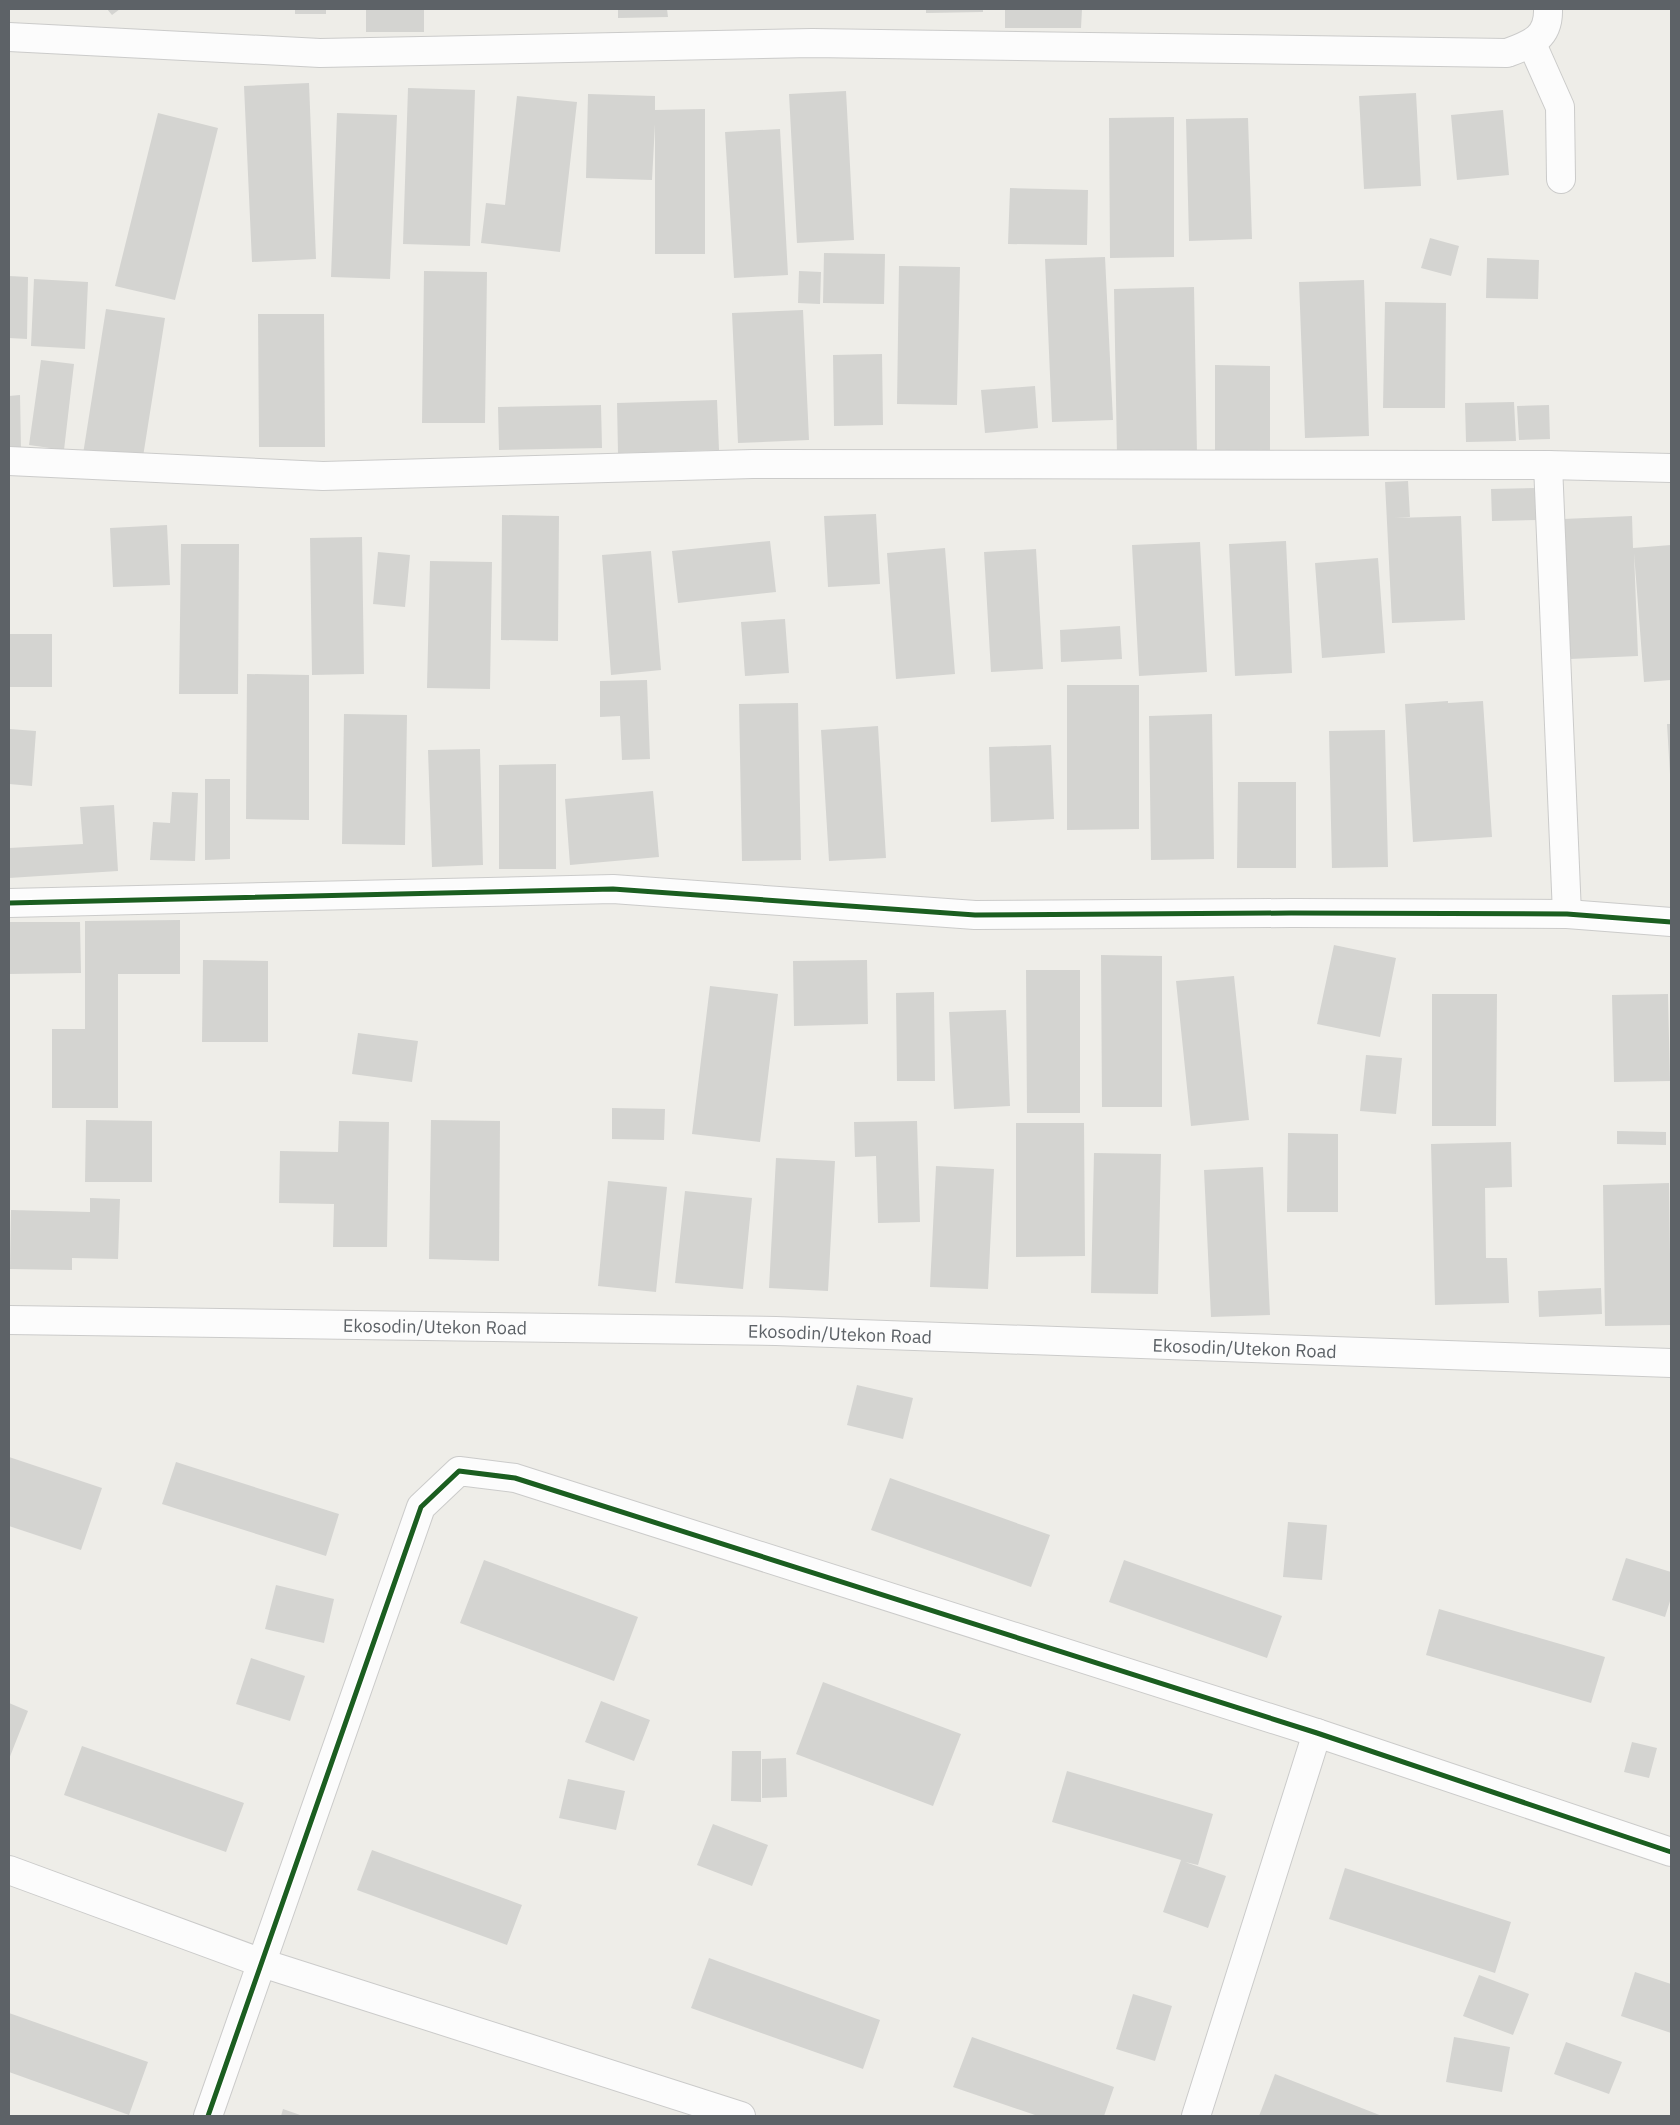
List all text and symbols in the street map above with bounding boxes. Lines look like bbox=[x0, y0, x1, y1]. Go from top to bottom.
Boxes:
street label: Ekosodin/Utekon Road bbox=[343, 1313, 527, 1339]
street label: Ekosodin/Utekon Road bbox=[748, 1319, 932, 1348]
street label: Ekosodin/Utekon Road bbox=[1152, 1333, 1337, 1363]

